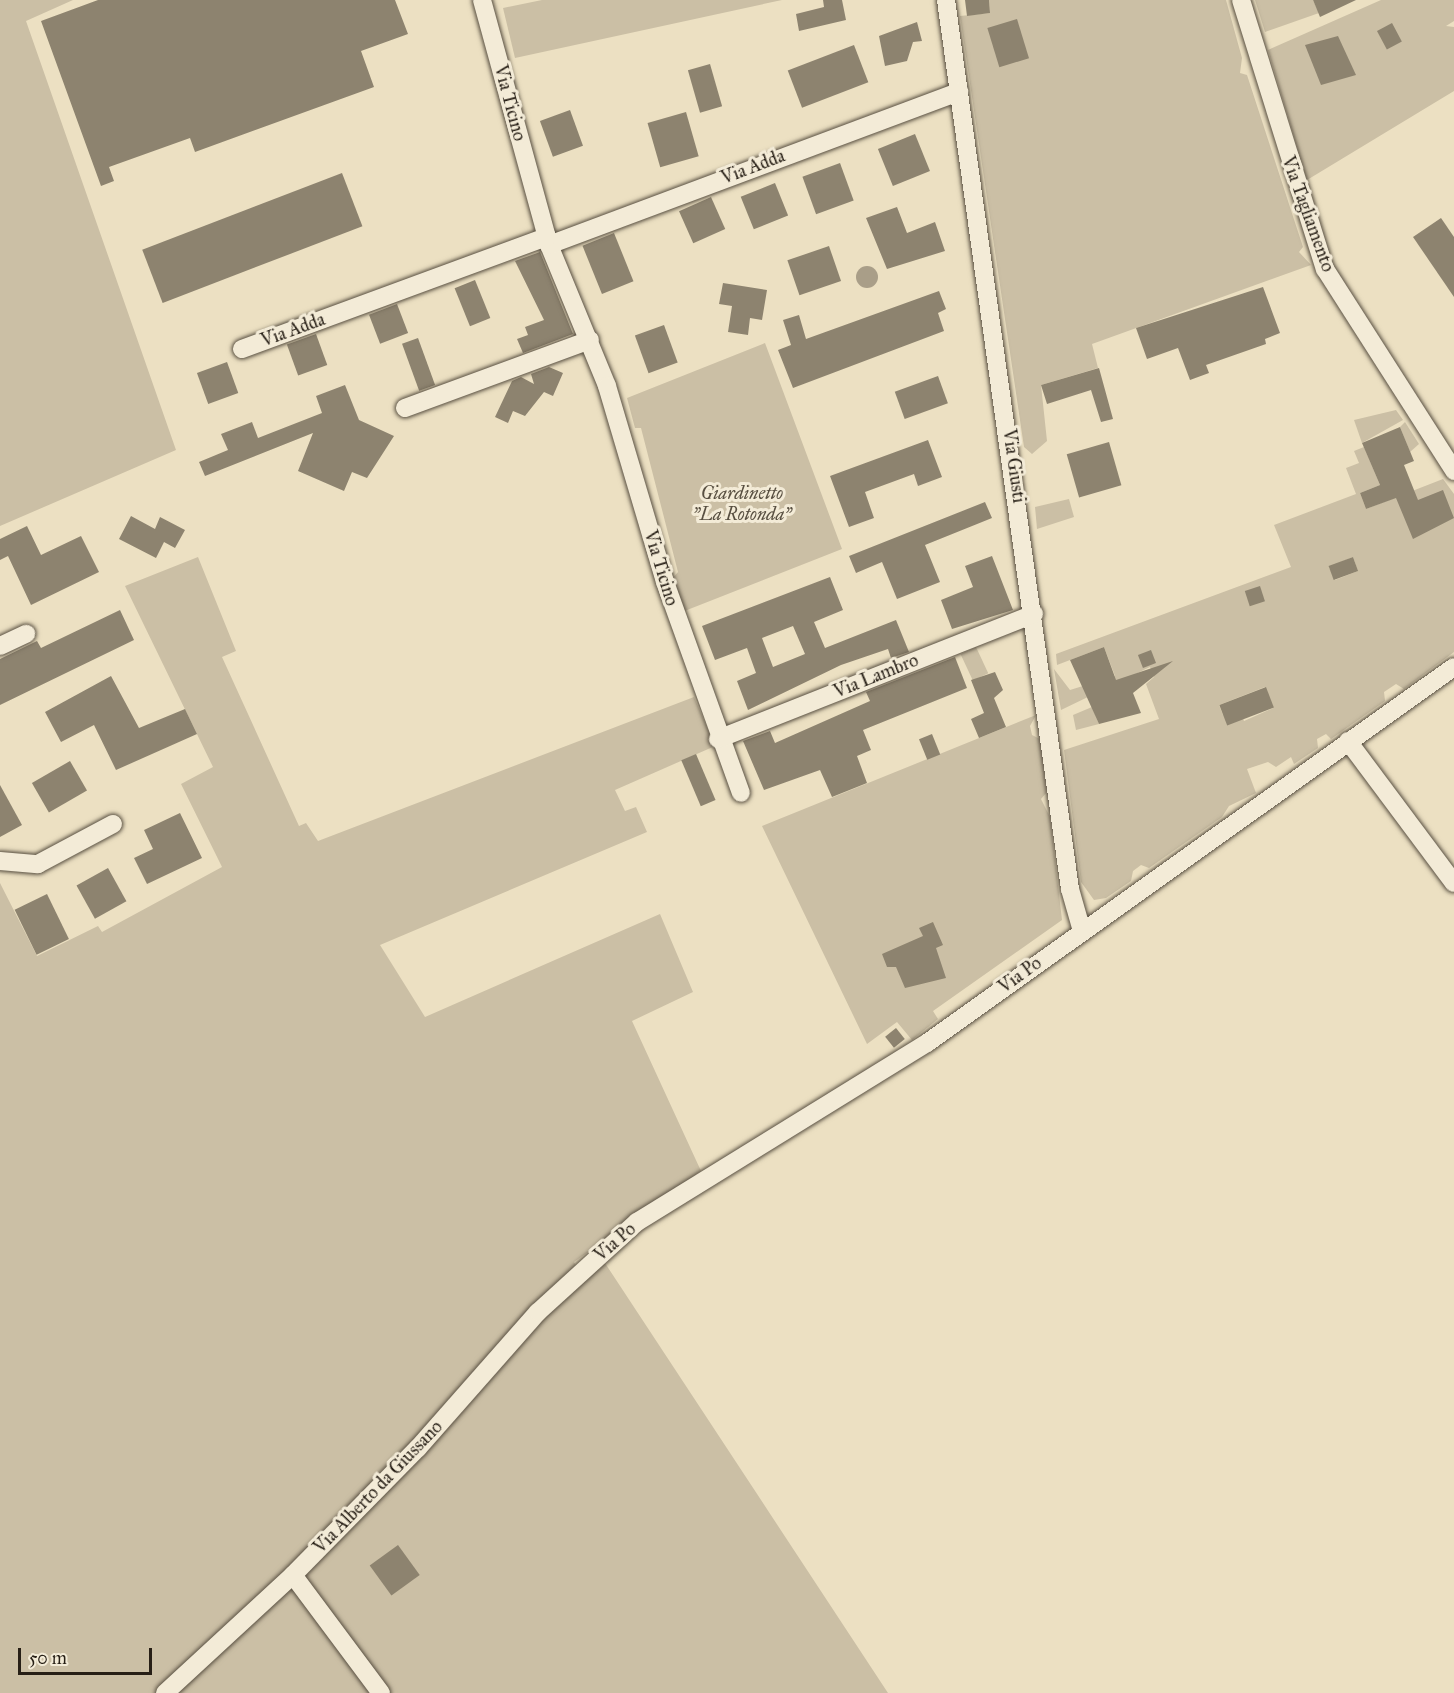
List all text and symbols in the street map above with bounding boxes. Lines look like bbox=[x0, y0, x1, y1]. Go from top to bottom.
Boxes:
street label: Via Ticino bbox=[490, 63, 530, 143]
street label: Via Adda bbox=[718, 145, 788, 189]
street label: Via Tagliamento bbox=[1277, 153, 1339, 275]
street label: Via Adda bbox=[258, 308, 328, 352]
street label: Via Giusti bbox=[998, 428, 1030, 504]
park label: Giardinetto "La Rotonda" bbox=[693, 483, 791, 526]
street label: Via Ticino bbox=[639, 528, 683, 608]
street label: Via Lambro bbox=[831, 649, 921, 703]
street label: Via Po bbox=[994, 952, 1046, 998]
street label: Via Po bbox=[590, 1218, 640, 1266]
street label: Via Alberto da Giussano bbox=[309, 1416, 447, 1558]
scale bar bbox=[21, 1636, 154, 1674]
text: 50 m bbox=[29, 1647, 67, 1669]

